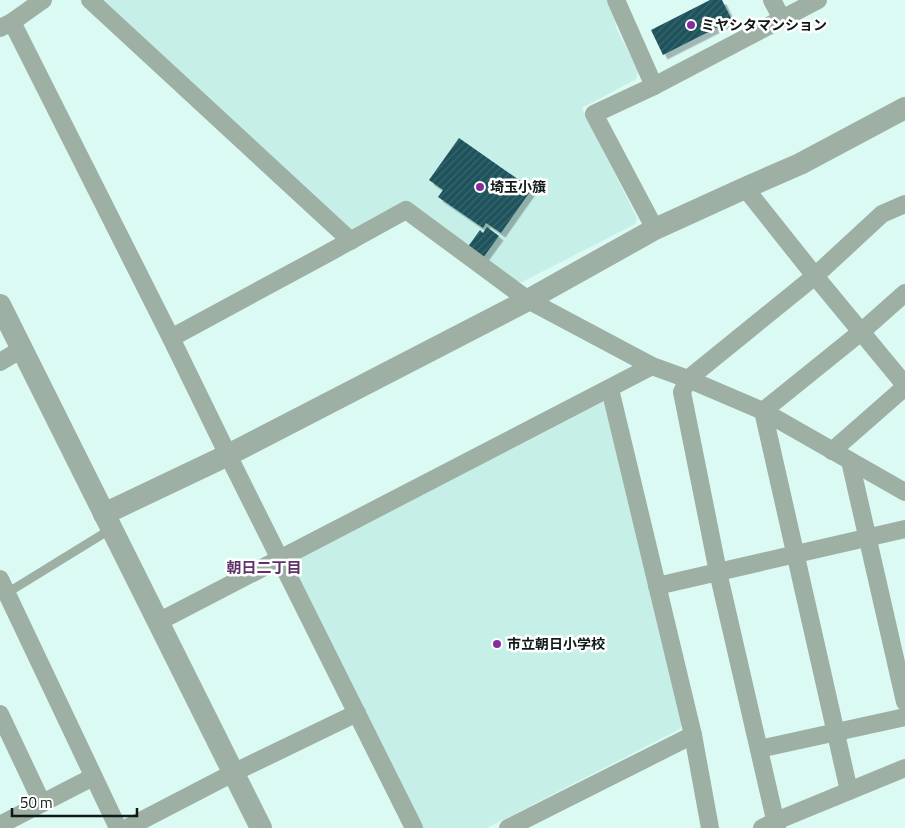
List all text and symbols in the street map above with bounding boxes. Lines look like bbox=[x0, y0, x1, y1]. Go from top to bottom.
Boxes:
place label: ミヤシタマンション bbox=[701, 14, 827, 35]
marker: ミヤシタマンション bbox=[685, 19, 697, 31]
place label: 埼玉小籏 bbox=[490, 176, 546, 197]
marker: 埼玉小籏 bbox=[474, 181, 486, 193]
district label: 朝日二丁目 bbox=[226, 556, 302, 579]
place label: 市立朝日小学校 bbox=[507, 633, 605, 654]
marker: 市立朝日小学校 bbox=[491, 638, 503, 650]
scale bar bbox=[12, 786, 138, 818]
text: 50 m bbox=[20, 791, 53, 814]

